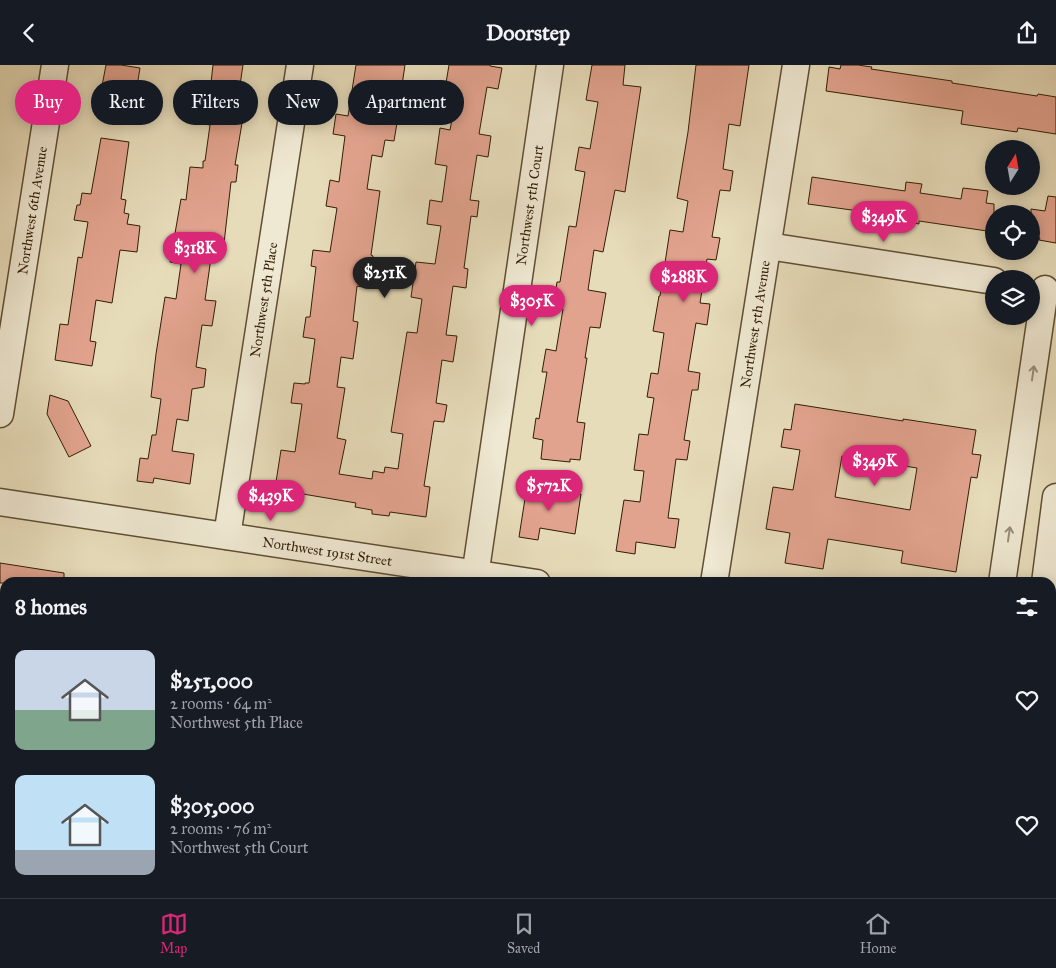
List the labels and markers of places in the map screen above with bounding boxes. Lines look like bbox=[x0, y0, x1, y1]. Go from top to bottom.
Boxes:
pin: $349K bbox=[849, 201, 919, 243]
pin: $318K bbox=[160, 231, 230, 274]
pin: $251K bbox=[350, 257, 420, 299]
pin: $288K bbox=[649, 261, 719, 303]
pin: $305K bbox=[497, 285, 567, 327]
pin: $349K bbox=[840, 445, 910, 487]
pin: $572K bbox=[514, 469, 584, 512]
pin: $439K bbox=[236, 479, 306, 522]

